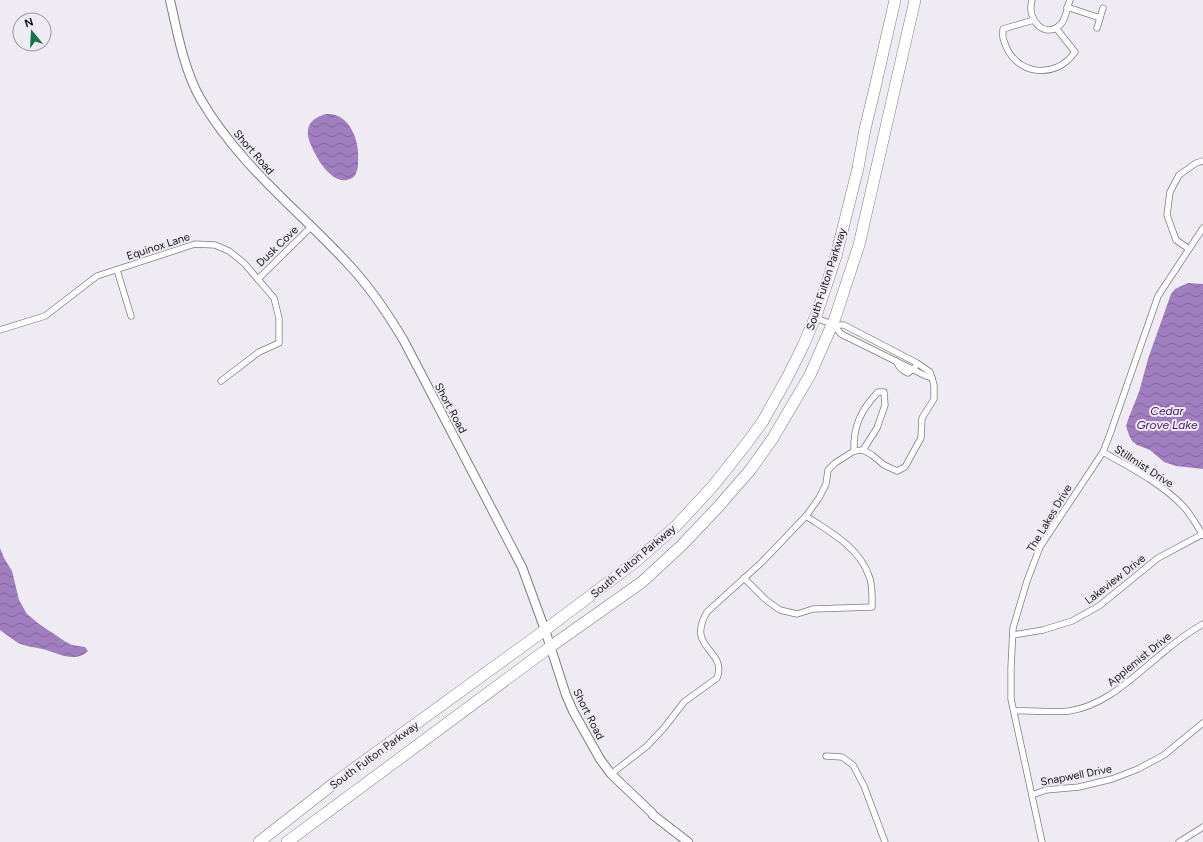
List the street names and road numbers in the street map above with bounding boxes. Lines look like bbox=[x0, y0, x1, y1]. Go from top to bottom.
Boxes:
street label: Short Road bbox=[231, 127, 277, 177]
street label: Dusk Cove bbox=[254, 223, 301, 269]
street label: South Fulton Parkway bbox=[804, 226, 849, 332]
street label: Equinox Lane bbox=[125, 230, 191, 263]
street label: Short Road bbox=[432, 381, 469, 436]
street label: Stillmist Drive bbox=[1112, 443, 1176, 490]
street label: The Lakes Drive bbox=[1024, 482, 1075, 555]
street label: South Fulton Parkway bbox=[588, 522, 679, 601]
street label: Lakeview Drive bbox=[1082, 552, 1148, 607]
street label: Applemist Drive bbox=[1105, 630, 1174, 689]
street label: Short Road bbox=[570, 687, 607, 742]
street label: South Fulton Parkway bbox=[327, 719, 421, 792]
street label: Snapwell Drive bbox=[1039, 762, 1113, 789]

